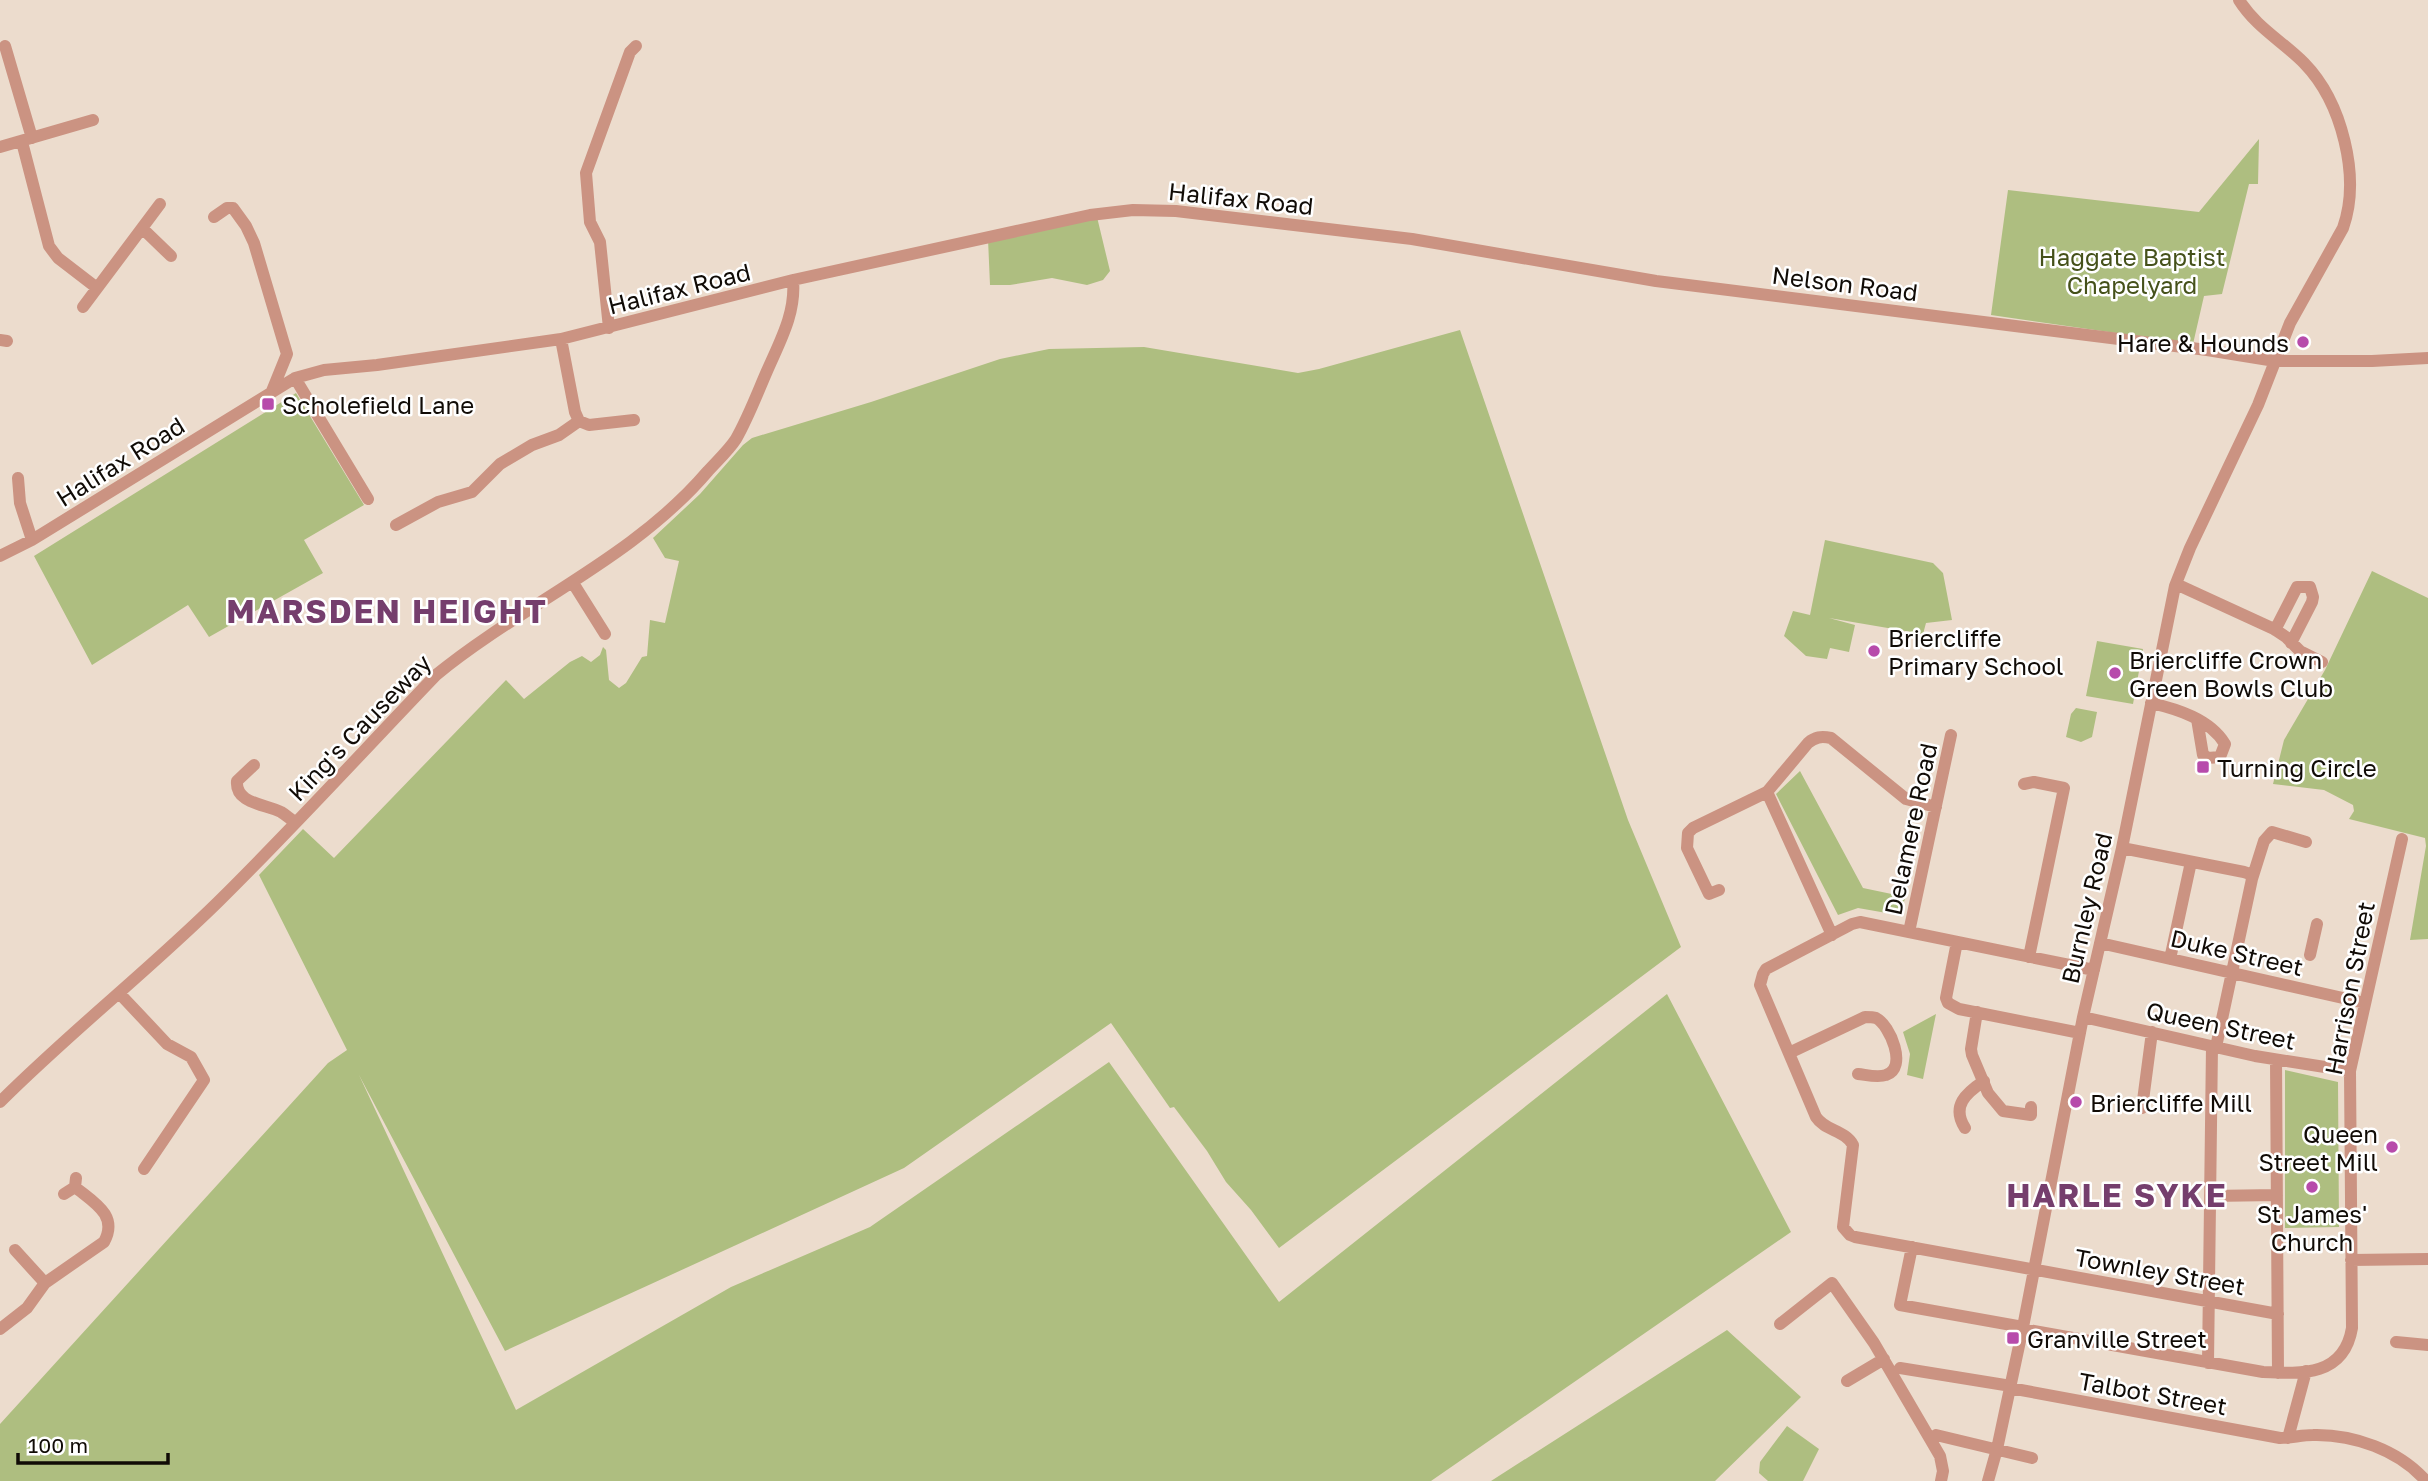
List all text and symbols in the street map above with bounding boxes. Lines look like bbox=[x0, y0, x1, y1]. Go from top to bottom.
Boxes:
street label: Halifax Road bbox=[1167, 176, 1315, 220]
park label: Haggate Baptist Chapelyard bbox=[2039, 242, 2225, 299]
street label: Halifax Road bbox=[605, 256, 753, 320]
street label: Nelson Road bbox=[1771, 260, 1919, 306]
place label: Hare & Hounds bbox=[2117, 328, 2289, 357]
marker: Hare & Hounds bbox=[2295, 334, 2311, 350]
place label: Scholefield Lane bbox=[282, 390, 474, 419]
marker: Scholefield Lane bbox=[260, 396, 276, 412]
street label: Halifax Road bbox=[51, 410, 189, 512]
district label: MARSDEN HEIGHT bbox=[226, 592, 548, 630]
place label: Briercliffe Primary School bbox=[1888, 623, 2064, 680]
marker: Briercliffe Primary School bbox=[1866, 643, 1882, 659]
place label: Briercliffe Crown Green Bowls Club bbox=[2129, 645, 2333, 702]
street label: King's Causeway bbox=[282, 648, 436, 806]
marker: Briercliffe Crown Green Bowls Club bbox=[2107, 665, 2123, 681]
street label: Delamere Road bbox=[1878, 740, 1942, 918]
place label: Turning Circle bbox=[2217, 753, 2377, 782]
marker: Turning Circle bbox=[2195, 759, 2211, 775]
street label: Burnley Road bbox=[2055, 830, 2117, 986]
street label: Harrison Street bbox=[2318, 899, 2380, 1077]
street label: Duke Street bbox=[2168, 923, 2306, 981]
street label: Queen Street bbox=[2144, 995, 2298, 1055]
place label: Briercliffe Mill bbox=[2090, 1088, 2252, 1117]
marker: Briercliffe Mill bbox=[2068, 1094, 2084, 1110]
place label: Queen Street Mill bbox=[2259, 1119, 2378, 1176]
marker: Queen Street Mill bbox=[2384, 1139, 2400, 1155]
district label: HARLE SYKE bbox=[2006, 1176, 2228, 1214]
marker: St James' Church bbox=[2304, 1179, 2320, 1195]
place label: St James' Church bbox=[2257, 1199, 2367, 1256]
street label: Townley Street bbox=[2073, 1242, 2247, 1300]
place label: Granville Street bbox=[2027, 1324, 2207, 1353]
marker: Granville Street bbox=[2005, 1330, 2021, 1346]
street label: Talbot Street bbox=[2077, 1366, 2229, 1420]
scale bar bbox=[18, 1422, 168, 1466]
text: 100 m bbox=[28, 1432, 88, 1458]

